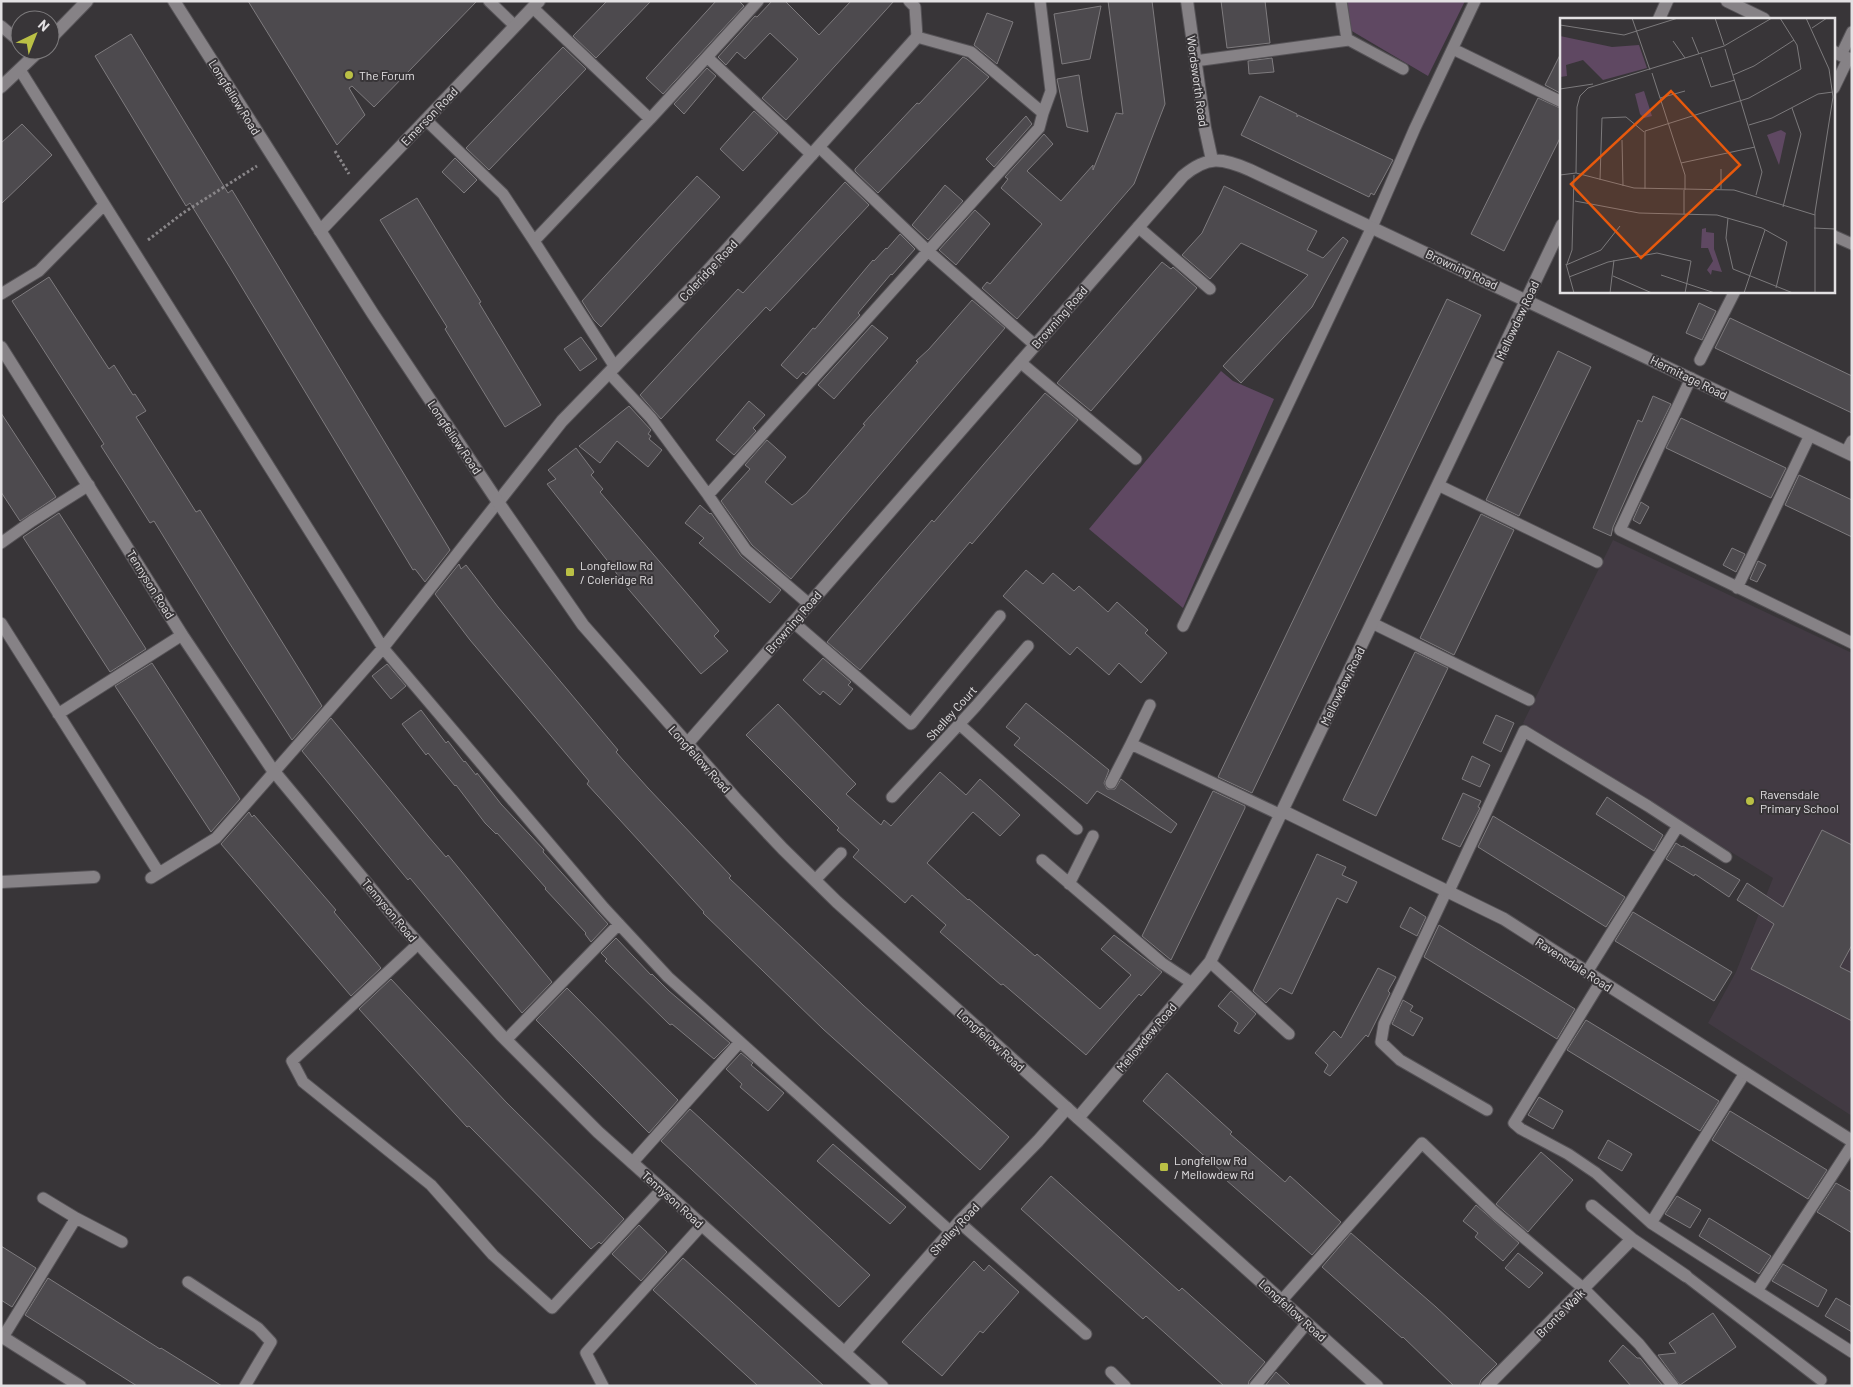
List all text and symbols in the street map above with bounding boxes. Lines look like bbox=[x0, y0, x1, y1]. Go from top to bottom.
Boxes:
north arrow bbox=[10, 10, 60, 60]
text: N bbox=[35, 16, 53, 35]
inset map bbox=[1560, 18, 1836, 292]
street label: Wordsworth Road bbox=[1185, 34, 1211, 128]
street label: Longfellow Road bbox=[206, 57, 264, 137]
place label: The Forum bbox=[359, 68, 415, 82]
marker: The Forum bbox=[343, 69, 355, 81]
street label: Emerson Road bbox=[398, 84, 460, 148]
street label: Coleridge Road bbox=[676, 236, 740, 304]
street label: Browning Road bbox=[1424, 246, 1500, 292]
street label: Mellowdew Road bbox=[1493, 278, 1541, 362]
street label: Browning Road bbox=[1028, 283, 1090, 351]
street label: Hermitage Road bbox=[1648, 352, 1730, 402]
street label: Longfellow Road bbox=[425, 398, 485, 476]
street label: Tennyson Road bbox=[124, 547, 178, 621]
place label: Longfellow Rd / Coleridge Rd bbox=[580, 558, 653, 586]
marker: Longfellow Rd / Coleridge Rd bbox=[564, 566, 576, 578]
street label: Browning Road bbox=[762, 588, 824, 656]
street label: Mellowdew Road bbox=[1317, 644, 1367, 728]
street label: Shelley Court bbox=[923, 683, 979, 743]
street label: Longfellow Road bbox=[666, 722, 734, 796]
place label: Ravensdale Primary School bbox=[1760, 787, 1839, 815]
marker: Ravensdale Primary School bbox=[1744, 795, 1756, 807]
street label: Tennyson Road bbox=[360, 876, 420, 944]
street label: Ravensdale Road bbox=[1533, 934, 1615, 994]
street label: Mellowdew Road bbox=[1113, 1000, 1179, 1074]
street label: Longfellow Road bbox=[954, 1006, 1028, 1074]
place label: Longfellow Rd / Mellowdew Rd bbox=[1174, 1153, 1254, 1181]
marker: Longfellow Rd / Mellowdew Rd bbox=[1158, 1161, 1170, 1173]
street label: Tennyson Road bbox=[639, 1168, 707, 1230]
street label: Shelley Road bbox=[926, 1200, 982, 1258]
street label: Longfellow Road bbox=[1256, 1276, 1330, 1344]
street label: Bronte Walk bbox=[1533, 1286, 1587, 1340]

